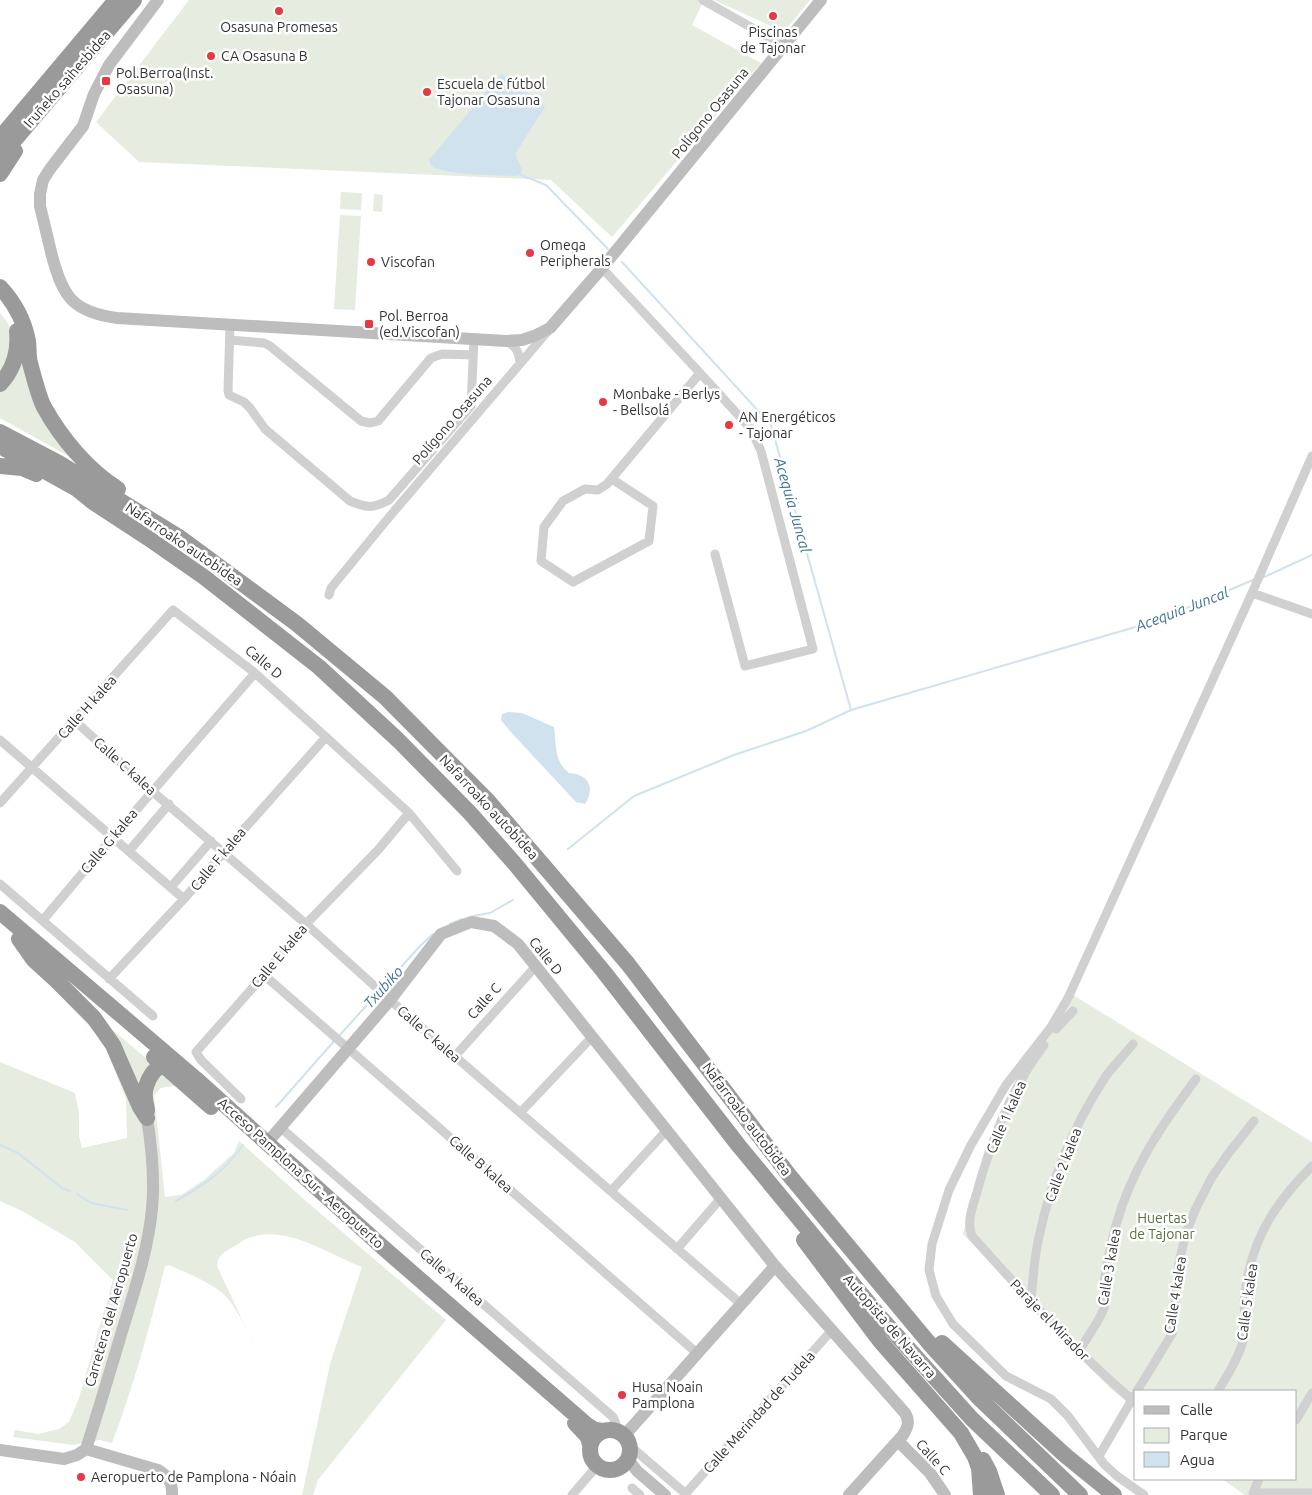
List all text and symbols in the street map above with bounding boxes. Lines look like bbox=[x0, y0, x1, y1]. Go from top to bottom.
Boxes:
marker: Osasuna Promesas bbox=[273, 5, 285, 17]
marker: Piscinas de Tajonar bbox=[767, 10, 779, 22]
place label: Osasuna Promesas bbox=[220, 19, 338, 35]
place label: Piscinas de Tajonar bbox=[740, 24, 807, 56]
street label: Iruñeko saihesbidea bbox=[20, 27, 114, 131]
place label: CA Osasuna B bbox=[221, 48, 308, 64]
marker: CA Osasuna B bbox=[205, 50, 217, 62]
street label: Polígono Osasuna bbox=[668, 64, 752, 162]
place label: Pol.Berroa(Inst. Osasuna) bbox=[116, 65, 213, 97]
marker: Pol.Berroa(Inst. Osasuna) bbox=[100, 75, 112, 87]
place label: Escuela de fútbol Tajonar Osasuna bbox=[437, 76, 546, 108]
marker: Escuela de fútbol Tajonar Osasuna bbox=[421, 86, 433, 98]
place label: Omega Peripherals bbox=[540, 237, 611, 269]
marker: Omega Peripherals bbox=[524, 247, 536, 259]
place label: Viscofan bbox=[381, 254, 435, 270]
marker: Viscofan bbox=[365, 256, 377, 268]
place label: Pol. Berroa (ed.Viscofan) bbox=[379, 308, 460, 340]
marker: Pol. Berroa (ed.Viscofan) bbox=[363, 318, 375, 330]
street label: Polígono Osasuna bbox=[409, 372, 495, 468]
place label: Monbake - Berlys - Bellsolá bbox=[613, 386, 720, 418]
marker: Monbake - Berlys - Bellsolá bbox=[597, 396, 609, 408]
place label: AN Energéticos - Tajonar bbox=[739, 409, 836, 441]
marker: AN Energéticos - Tajonar bbox=[723, 419, 735, 431]
water label: Acequia Juncal bbox=[771, 454, 815, 555]
street label: Nafarroako autobidea bbox=[123, 499, 245, 589]
water label: Acequia Juncal bbox=[1132, 583, 1232, 635]
street label: Calle D bbox=[242, 642, 286, 682]
street label: Calle H kalea bbox=[54, 672, 120, 742]
street label: Calle C kalea bbox=[90, 734, 160, 798]
street label: Nafarroako autobidea bbox=[436, 751, 542, 863]
street label: Calle G kalea bbox=[77, 805, 141, 877]
street label: Calle F kalea bbox=[187, 824, 249, 894]
street label: Calle E kalea bbox=[248, 921, 310, 991]
street label: Calle D bbox=[526, 934, 566, 978]
water label: Txubiko bbox=[360, 963, 406, 1011]
street label: Calle C bbox=[464, 979, 504, 1022]
street label: Calle C kalea bbox=[394, 1002, 464, 1066]
street label: Nafarroako autobidea bbox=[699, 1059, 795, 1179]
street label: Calle 1 kalea bbox=[983, 1078, 1029, 1156]
street label: Acceso Pamplona Sur - Aeropuerto bbox=[215, 1094, 387, 1252]
street label: Calle 2 kalea bbox=[1042, 1126, 1084, 1204]
street label: Calle B kalea bbox=[446, 1132, 516, 1196]
park label: Huertas de Tajonar bbox=[1129, 1210, 1196, 1242]
street label: Calle 3 kalea bbox=[1094, 1227, 1124, 1307]
street label: Carretera del Aeropuerto bbox=[81, 1231, 141, 1389]
street label: Calle A kalea bbox=[417, 1245, 487, 1309]
street label: Calle 4 kalea bbox=[1161, 1255, 1189, 1335]
street label: Calle 5 kalea bbox=[1234, 1262, 1260, 1342]
street label: Autopista de Navarra bbox=[841, 1271, 939, 1381]
street label: Paraje el Mirador bbox=[1007, 1276, 1093, 1364]
street label: Calle Merindad de Tudela bbox=[700, 1348, 818, 1476]
place label: Husa Noain Pamplona bbox=[632, 1379, 703, 1411]
marker: Husa Noain Pamplona bbox=[616, 1389, 628, 1401]
legend bbox=[1134, 1390, 1297, 1480]
text: Calle bbox=[1180, 1401, 1213, 1418]
text: Parque bbox=[1180, 1426, 1228, 1443]
street label: Calle C bbox=[913, 1436, 953, 1479]
text: Agua bbox=[1180, 1451, 1215, 1468]
place label: Aeropuerto de Pamplona - Nóain bbox=[91, 1469, 297, 1485]
marker: Aeropuerto de Pamplona - Nóain bbox=[75, 1471, 87, 1483]

